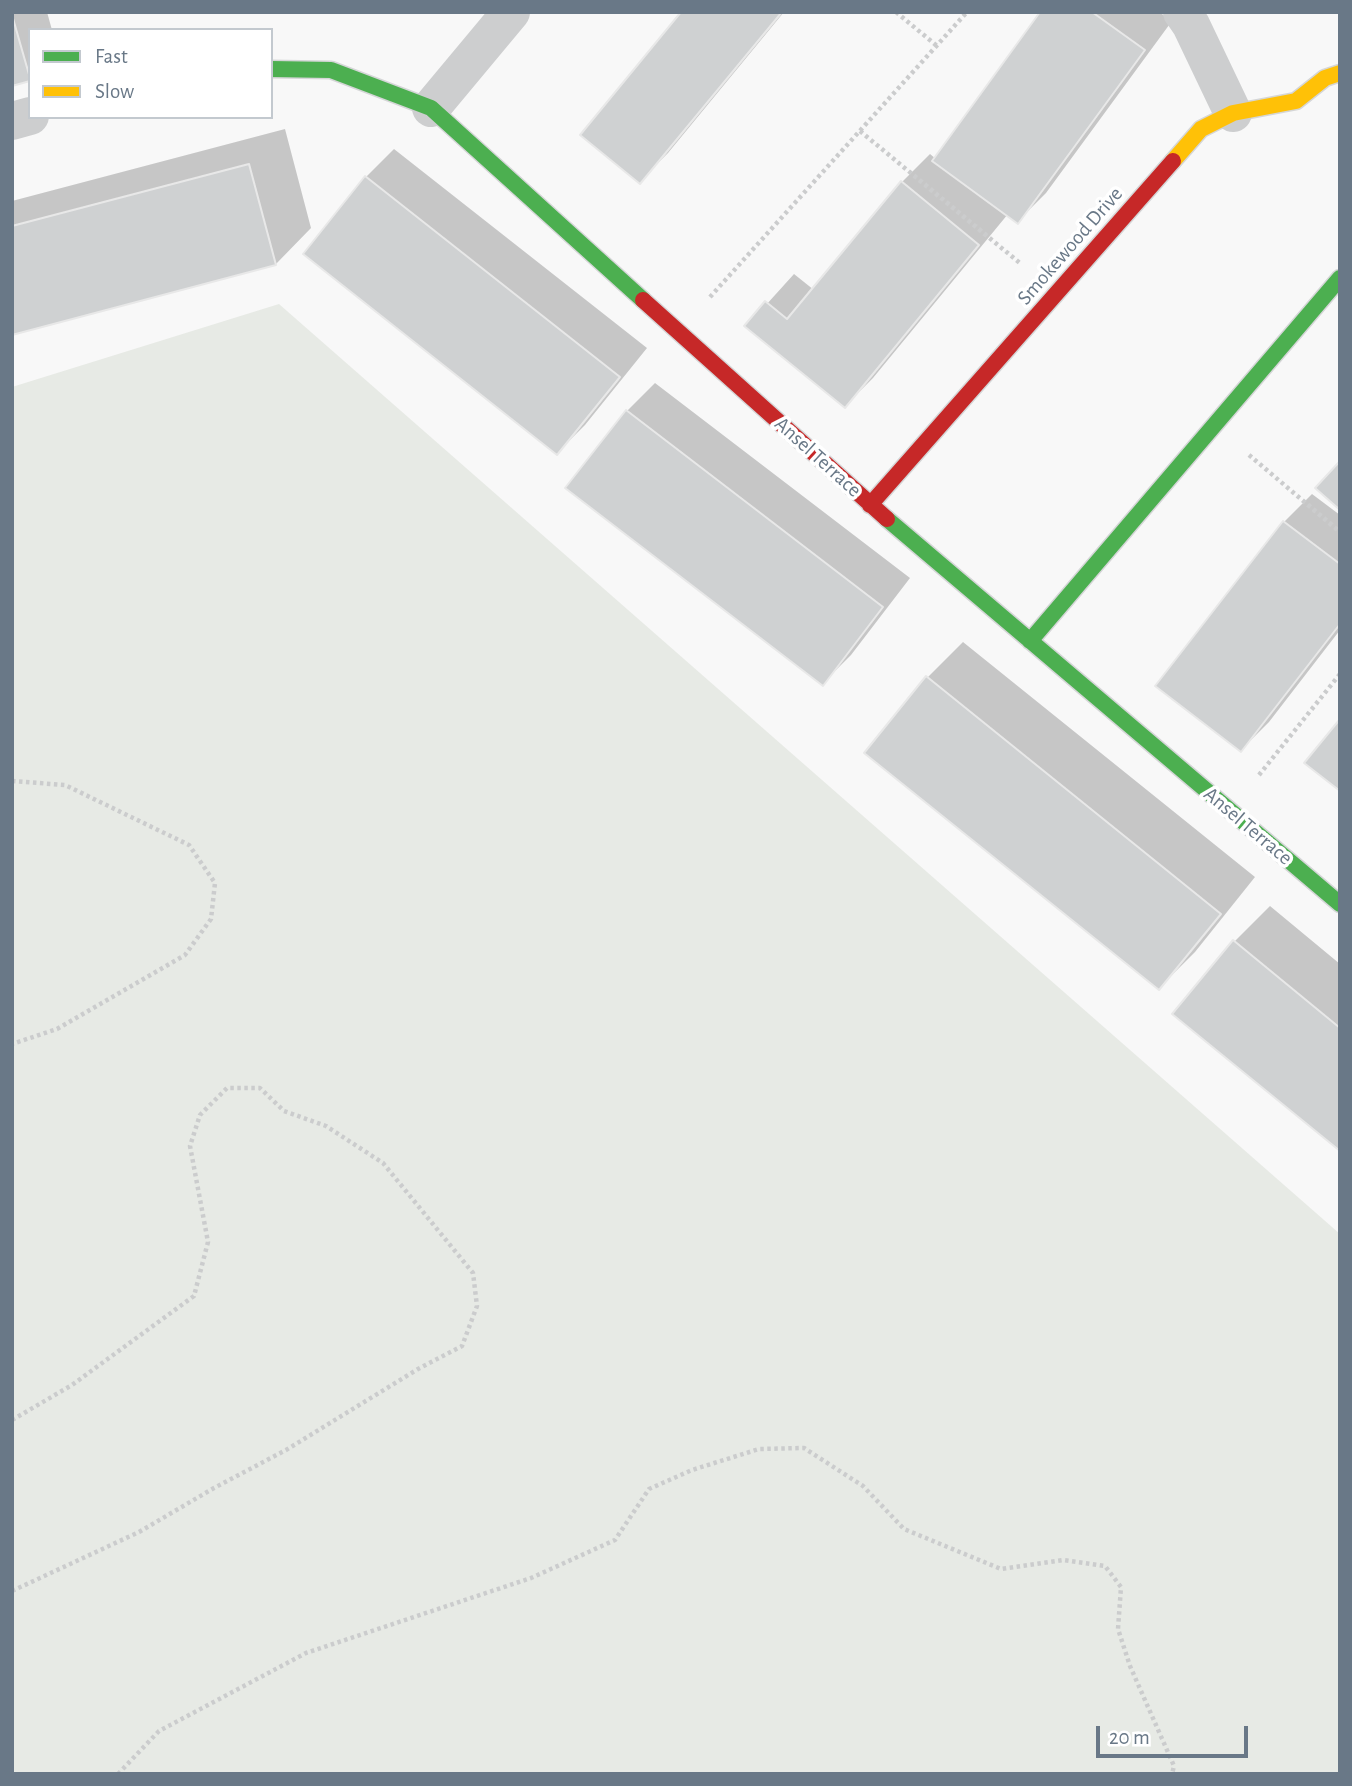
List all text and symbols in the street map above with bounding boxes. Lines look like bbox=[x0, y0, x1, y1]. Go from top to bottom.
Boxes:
legend bbox=[28, 28, 273, 119]
text: Fast bbox=[95, 46, 128, 67]
text: Slow bbox=[95, 81, 134, 102]
street label: Smokewood Drive bbox=[1012, 182, 1128, 310]
street label: Ansel Terrace bbox=[769, 411, 867, 503]
street label: Ansel Terrace bbox=[1198, 782, 1298, 870]
scale bar bbox=[1100, 1712, 1252, 1756]
text: 20 m bbox=[1109, 1727, 1150, 1748]

